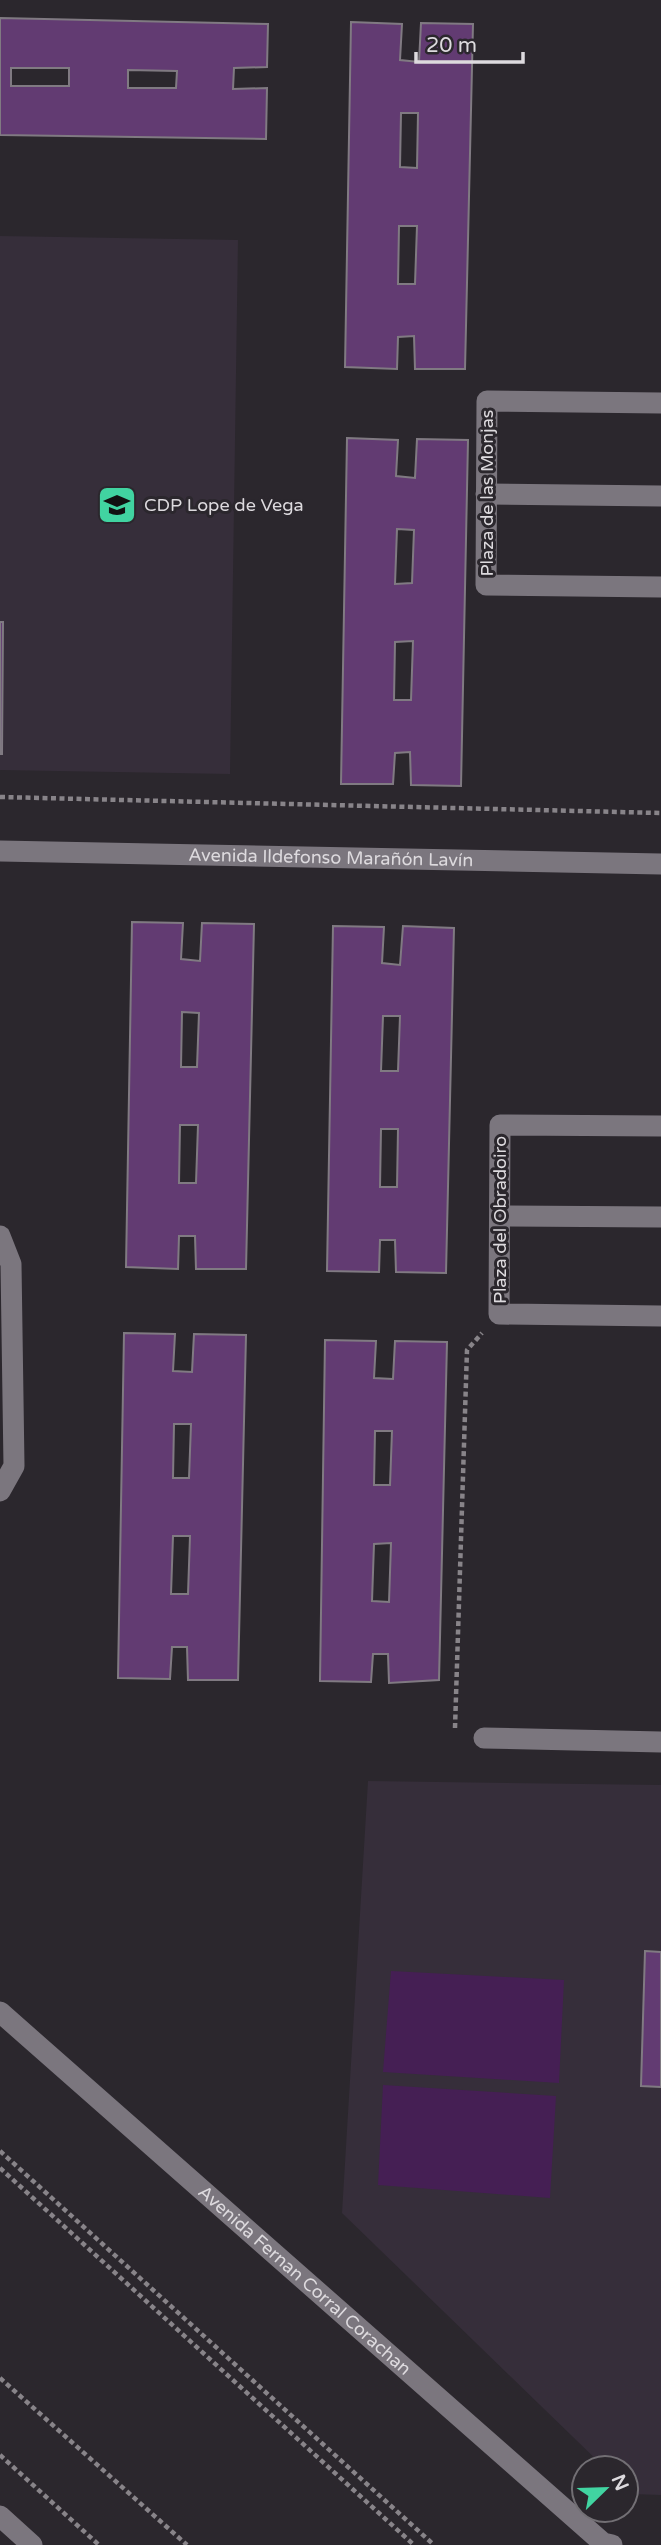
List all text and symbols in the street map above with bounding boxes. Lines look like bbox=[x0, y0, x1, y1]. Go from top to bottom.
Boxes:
scale bar bbox=[416, 21, 523, 65]
text: 20 m bbox=[426, 33, 477, 58]
street label: Plaza de las Monjas bbox=[476, 410, 498, 576]
school or university icon: CDP Lope de Vega bbox=[96, 484, 138, 526]
place label: CDP Lope de Vega bbox=[144, 494, 304, 516]
street label: Avenida Ildefonso Marañón Lavín bbox=[188, 844, 474, 871]
street label: Plaza del Obradoiro bbox=[489, 1136, 511, 1304]
street label: Avenida Fernan Corral Corachan bbox=[194, 2181, 416, 2380]
north arrow bbox=[570, 2454, 640, 2524]
text: N bbox=[607, 2471, 633, 2494]

